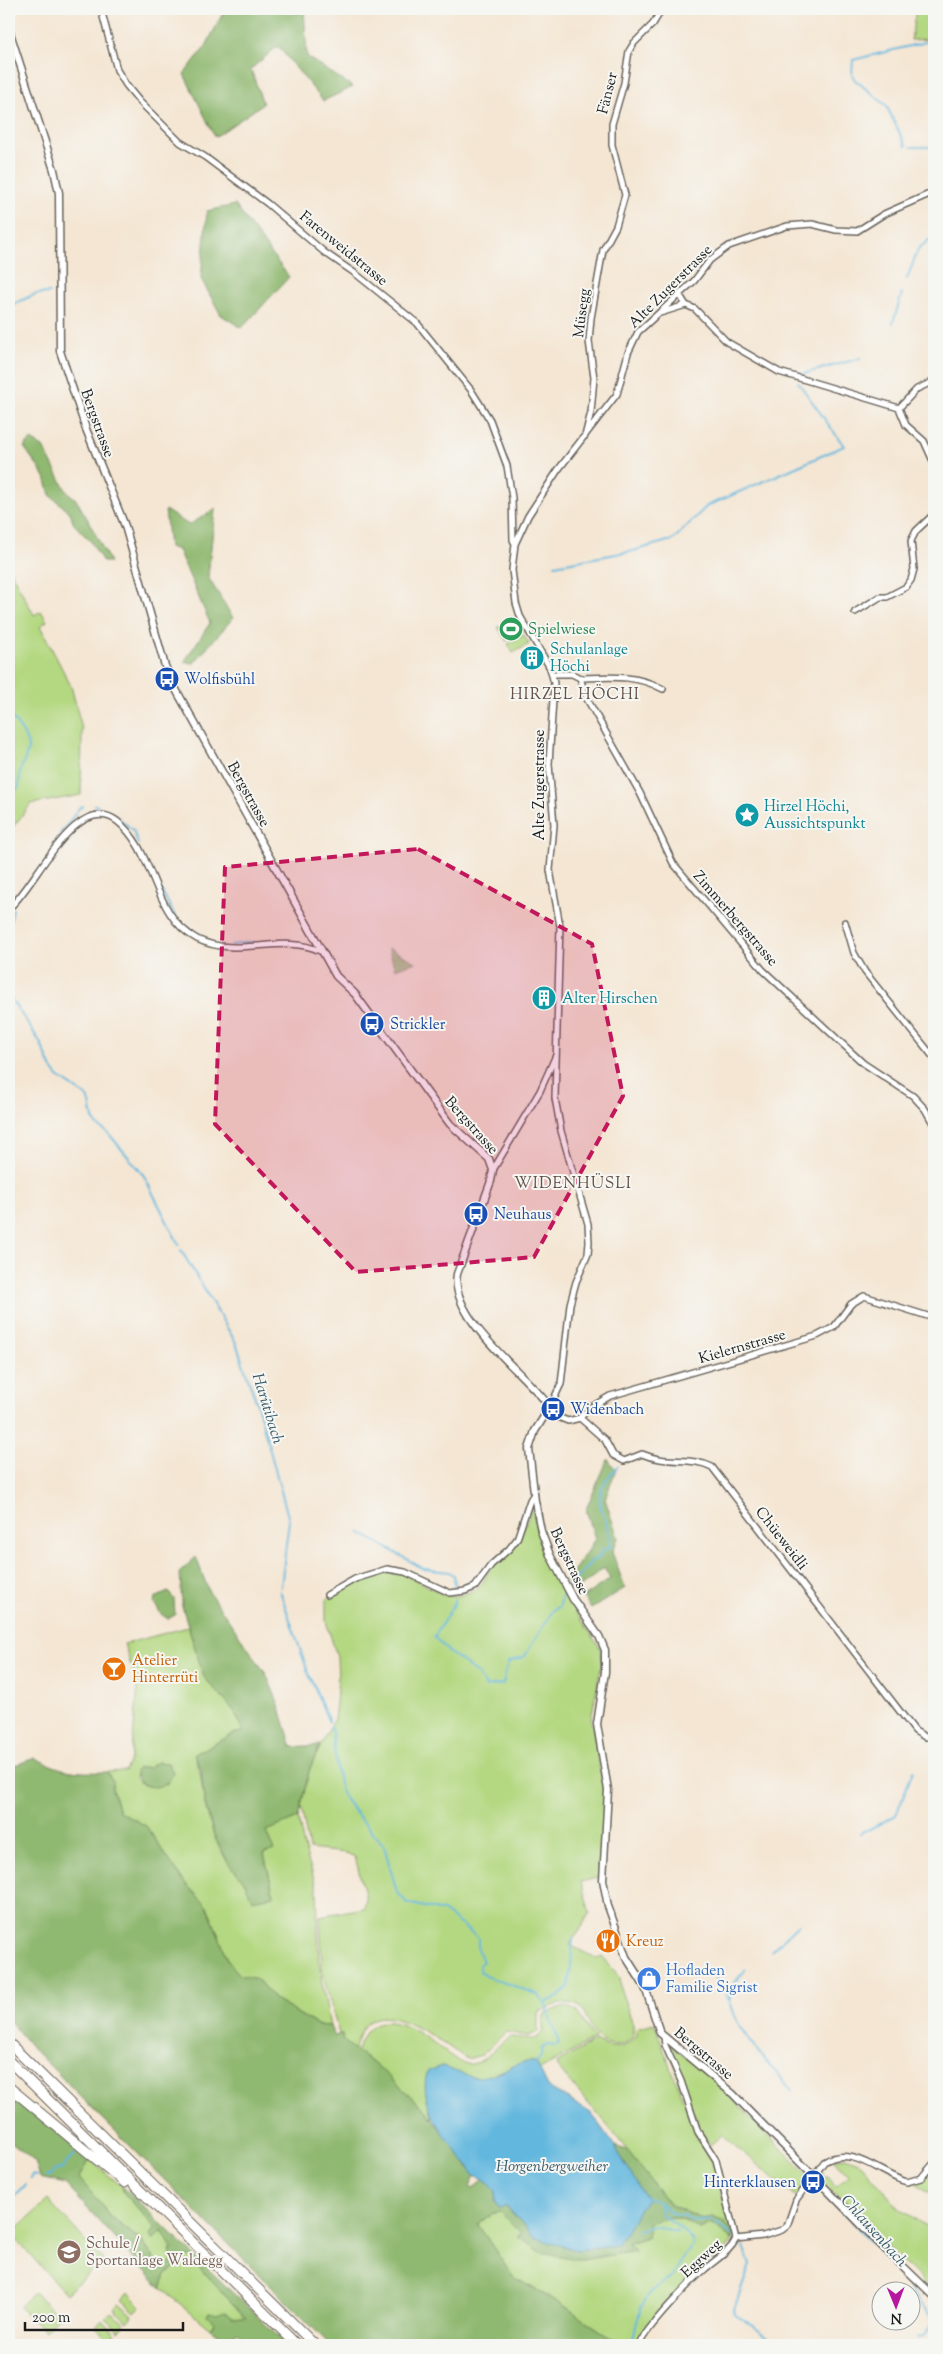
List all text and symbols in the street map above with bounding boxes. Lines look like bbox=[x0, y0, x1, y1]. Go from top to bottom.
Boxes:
street label: Fänser bbox=[593, 70, 624, 116]
street label: Farenweidstrasse bbox=[294, 207, 392, 292]
street label: Alte Zugerstrasse bbox=[624, 240, 718, 334]
street label: Müsegg bbox=[569, 287, 596, 339]
street label: Bergstrasse bbox=[74, 386, 119, 461]
sports icon: Spielwiese bbox=[498, 616, 524, 642]
place label: Spielwiese bbox=[528, 620, 596, 641]
place label: Schulanlage Höchi bbox=[550, 640, 628, 678]
building icon: Schulanlage Höchi bbox=[519, 645, 545, 671]
bus stop icon: Wolfisbühl bbox=[154, 666, 180, 692]
place label: Wolfisbühl bbox=[184, 670, 255, 691]
district label: HIRZEL HÖCHI bbox=[510, 684, 640, 707]
street label: Alte Zugerstrasse bbox=[530, 730, 551, 840]
street label: Bergstrasse bbox=[221, 758, 274, 831]
place label: Hirzel Höchi, Aussichtspunkt bbox=[764, 797, 866, 835]
place icon: Hirzel Höchi, Aussichtspunkt bbox=[734, 802, 760, 828]
street label: Zimmerbergstrasse bbox=[687, 867, 782, 971]
building icon: Alter Hirschen bbox=[531, 985, 557, 1011]
place label: Alter Hirschen bbox=[562, 989, 658, 1010]
bus stop icon: Strickler bbox=[359, 1011, 385, 1037]
place label: Strickler bbox=[390, 1015, 446, 1036]
street label: Bergstrasse bbox=[439, 1092, 503, 1160]
district label: WIDENHÜSLI bbox=[514, 1173, 632, 1196]
bus stop icon: Neuhaus bbox=[463, 1201, 489, 1227]
place label: Neuhaus bbox=[494, 1205, 552, 1226]
street label: Kielernstrasse bbox=[696, 1325, 788, 1370]
water label: Harütibach bbox=[245, 1371, 288, 1447]
bus stop icon: Widenbach bbox=[540, 1396, 566, 1422]
place label: Widenbach bbox=[570, 1400, 645, 1421]
street label: Chüeweidli bbox=[749, 1503, 812, 1575]
street label: Bergstrasse bbox=[544, 1525, 593, 1599]
place label: Atelier Hinterrüti bbox=[132, 1651, 198, 1689]
bar icon: Atelier Hinterrüti bbox=[101, 1656, 127, 1682]
restaurant icon: Kreuz bbox=[595, 1928, 621, 1954]
place label: Kreuz bbox=[626, 1932, 664, 1953]
place label: Hofladen Familie Sigrist bbox=[666, 1961, 758, 1999]
shop icon: Hofladen Familie Sigrist bbox=[636, 1966, 662, 1992]
street label: Bergstrasse bbox=[669, 2023, 737, 2085]
water label: Horgenbergweiher bbox=[496, 2156, 608, 2179]
bus stop icon: Hinterklausen bbox=[800, 2169, 826, 2195]
place label: Hinterklausen bbox=[704, 2173, 796, 2194]
water label: Chlausenbach bbox=[834, 2190, 912, 2273]
place label: Schule / Sportanlage Waldegg bbox=[86, 2234, 223, 2272]
street label: Eggweg bbox=[677, 2235, 727, 2283]
school or university icon: Schule / Sportanlage Waldegg bbox=[56, 2239, 82, 2265]
north arrow bbox=[870, 2282, 920, 2332]
scale bar bbox=[25, 2299, 182, 2331]
text: N bbox=[890, 2307, 902, 2327]
text: 200 m bbox=[32, 2308, 71, 2329]

